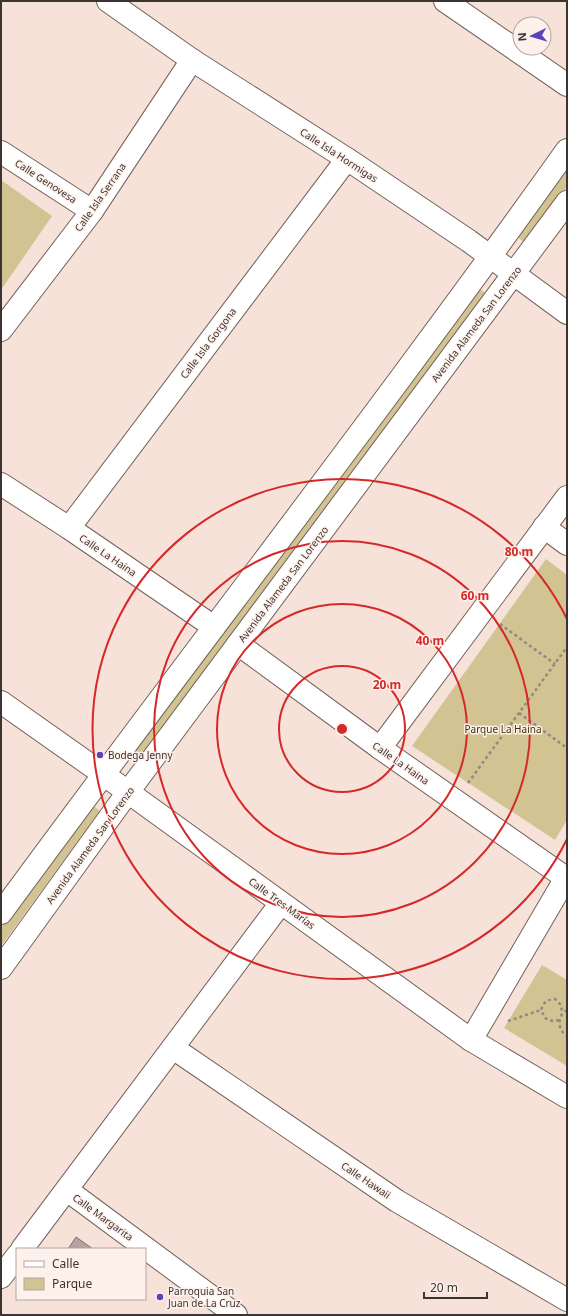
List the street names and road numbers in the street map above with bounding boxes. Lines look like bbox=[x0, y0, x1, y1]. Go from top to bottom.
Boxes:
street label: Calle Isla Hormigas bbox=[297, 125, 381, 186]
street label: Calle Genovesa bbox=[12, 156, 80, 206]
street label: Calle Isla Serrana bbox=[71, 160, 129, 234]
street label: Avenida Alameda San Lorenzo bbox=[428, 263, 524, 385]
street label: Calle Isla Gorgona bbox=[177, 305, 239, 381]
street label: Avenida Alameda San Lorenzo bbox=[235, 523, 331, 645]
street label: Calle La Haina bbox=[77, 531, 139, 579]
street label: Calle La Haina bbox=[370, 738, 432, 788]
street label: Avenida Alameda San Lorenzo bbox=[43, 784, 137, 906]
street label: Calle Tres Marías bbox=[246, 874, 318, 932]
street label: Calle Hawaii bbox=[338, 1158, 394, 1202]
street label: Calle Margarita bbox=[70, 1190, 136, 1244]

